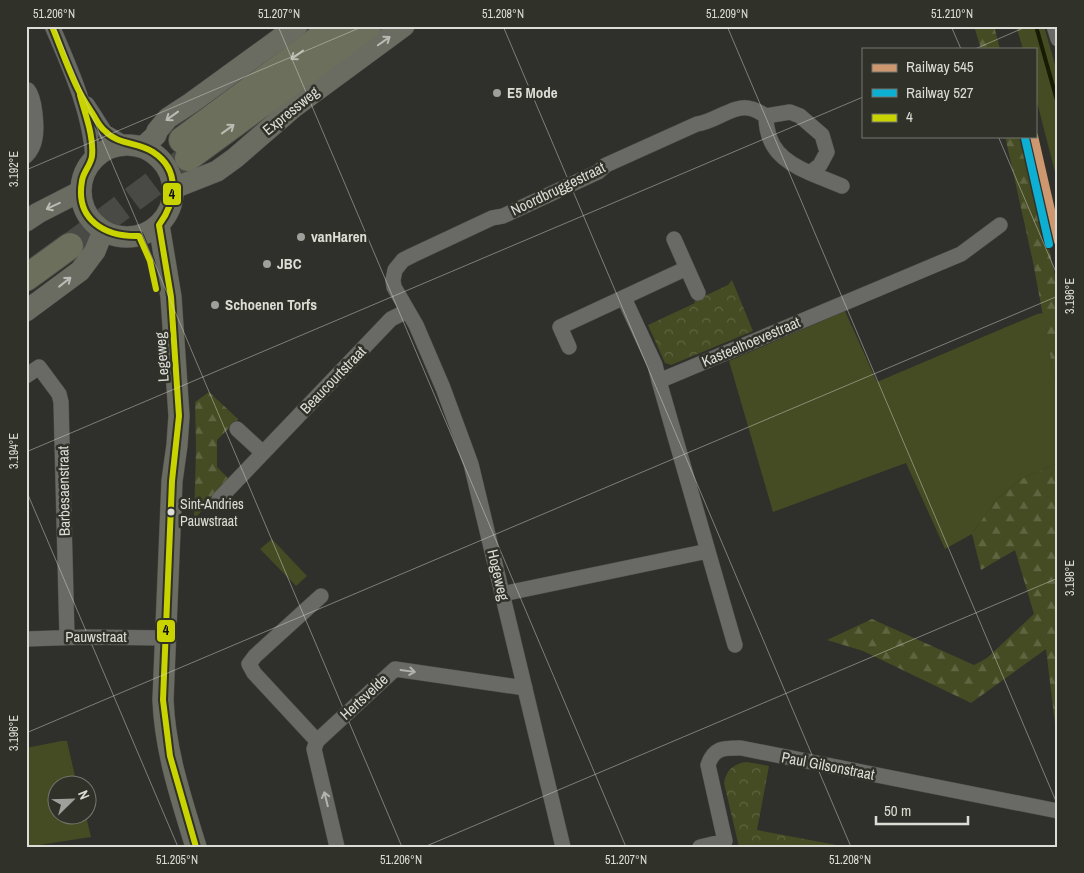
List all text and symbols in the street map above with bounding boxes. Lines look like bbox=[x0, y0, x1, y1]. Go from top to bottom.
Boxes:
text: 51.206°N bbox=[33, 6, 75, 22]
text: 51.207°N bbox=[258, 6, 300, 22]
text: 51.208°N bbox=[482, 6, 524, 22]
text: 51.209°N bbox=[706, 6, 748, 22]
text: 51.210°N bbox=[931, 6, 973, 22]
one-way arrow bbox=[377, 36, 391, 46]
legend bbox=[862, 48, 1036, 138]
one-way arrow bbox=[290, 50, 304, 60]
text: Railway 545 bbox=[906, 56, 974, 77]
street label: Expressweg bbox=[258, 81, 323, 140]
place label: E5 Mode bbox=[507, 82, 558, 103]
text: Railway 527 bbox=[906, 82, 974, 103]
marker: E5 Mode bbox=[491, 87, 503, 99]
text: 4 bbox=[906, 106, 913, 127]
one-way arrow bbox=[165, 111, 179, 121]
one-way arrow bbox=[220, 124, 234, 134]
text: 3.192°E bbox=[6, 151, 22, 187]
street label: Noordbruggestraat bbox=[507, 156, 609, 220]
line badge: 4 bbox=[162, 182, 182, 206]
text: 4 bbox=[169, 185, 176, 203]
one-way arrow bbox=[46, 201, 61, 211]
place label: vanHaren bbox=[311, 226, 367, 247]
marker: vanHaren bbox=[295, 231, 307, 243]
place label: JBC bbox=[277, 253, 302, 274]
marker: JBC bbox=[261, 258, 273, 270]
one-way arrow bbox=[59, 277, 72, 288]
text: 3.196°E bbox=[1062, 278, 1078, 314]
place label: Schoenen Torfs bbox=[225, 294, 317, 315]
marker: Schoenen Torfs bbox=[209, 299, 221, 311]
street label: Kasteelhoevestraat bbox=[698, 311, 804, 372]
street label: Legeweg bbox=[149, 331, 174, 383]
street label: Beaucourtstraat bbox=[295, 341, 371, 418]
text: 3.194°E bbox=[6, 433, 22, 469]
street label: Barbesaenstraat bbox=[52, 445, 75, 536]
place label: Sint-Andries Pauwstraat bbox=[180, 495, 244, 530]
marker: Sint-Andries Pauwstraat bbox=[166, 507, 176, 517]
street label: Hogeweg bbox=[482, 547, 515, 603]
text: 3.198°E bbox=[1062, 560, 1078, 596]
line badge: 4 bbox=[156, 619, 176, 643]
text: 4 bbox=[163, 621, 170, 639]
street label: Pauwstraat bbox=[65, 626, 127, 647]
one-way arrow bbox=[400, 666, 416, 676]
street label: Hertsvelde bbox=[335, 669, 392, 724]
text: 3.196°E bbox=[6, 715, 22, 751]
street label: Paul Gilsonstraat bbox=[780, 746, 877, 785]
north arrow bbox=[48, 776, 98, 826]
text: N bbox=[74, 788, 94, 802]
one-way arrow bbox=[321, 792, 330, 808]
scale bar bbox=[876, 793, 969, 825]
text: 50 m bbox=[884, 800, 911, 821]
text: 51.205°N bbox=[156, 852, 198, 868]
text: 51.206°N bbox=[380, 852, 422, 868]
text: 51.207°N bbox=[605, 852, 647, 868]
text: 51.208°N bbox=[829, 852, 871, 868]

